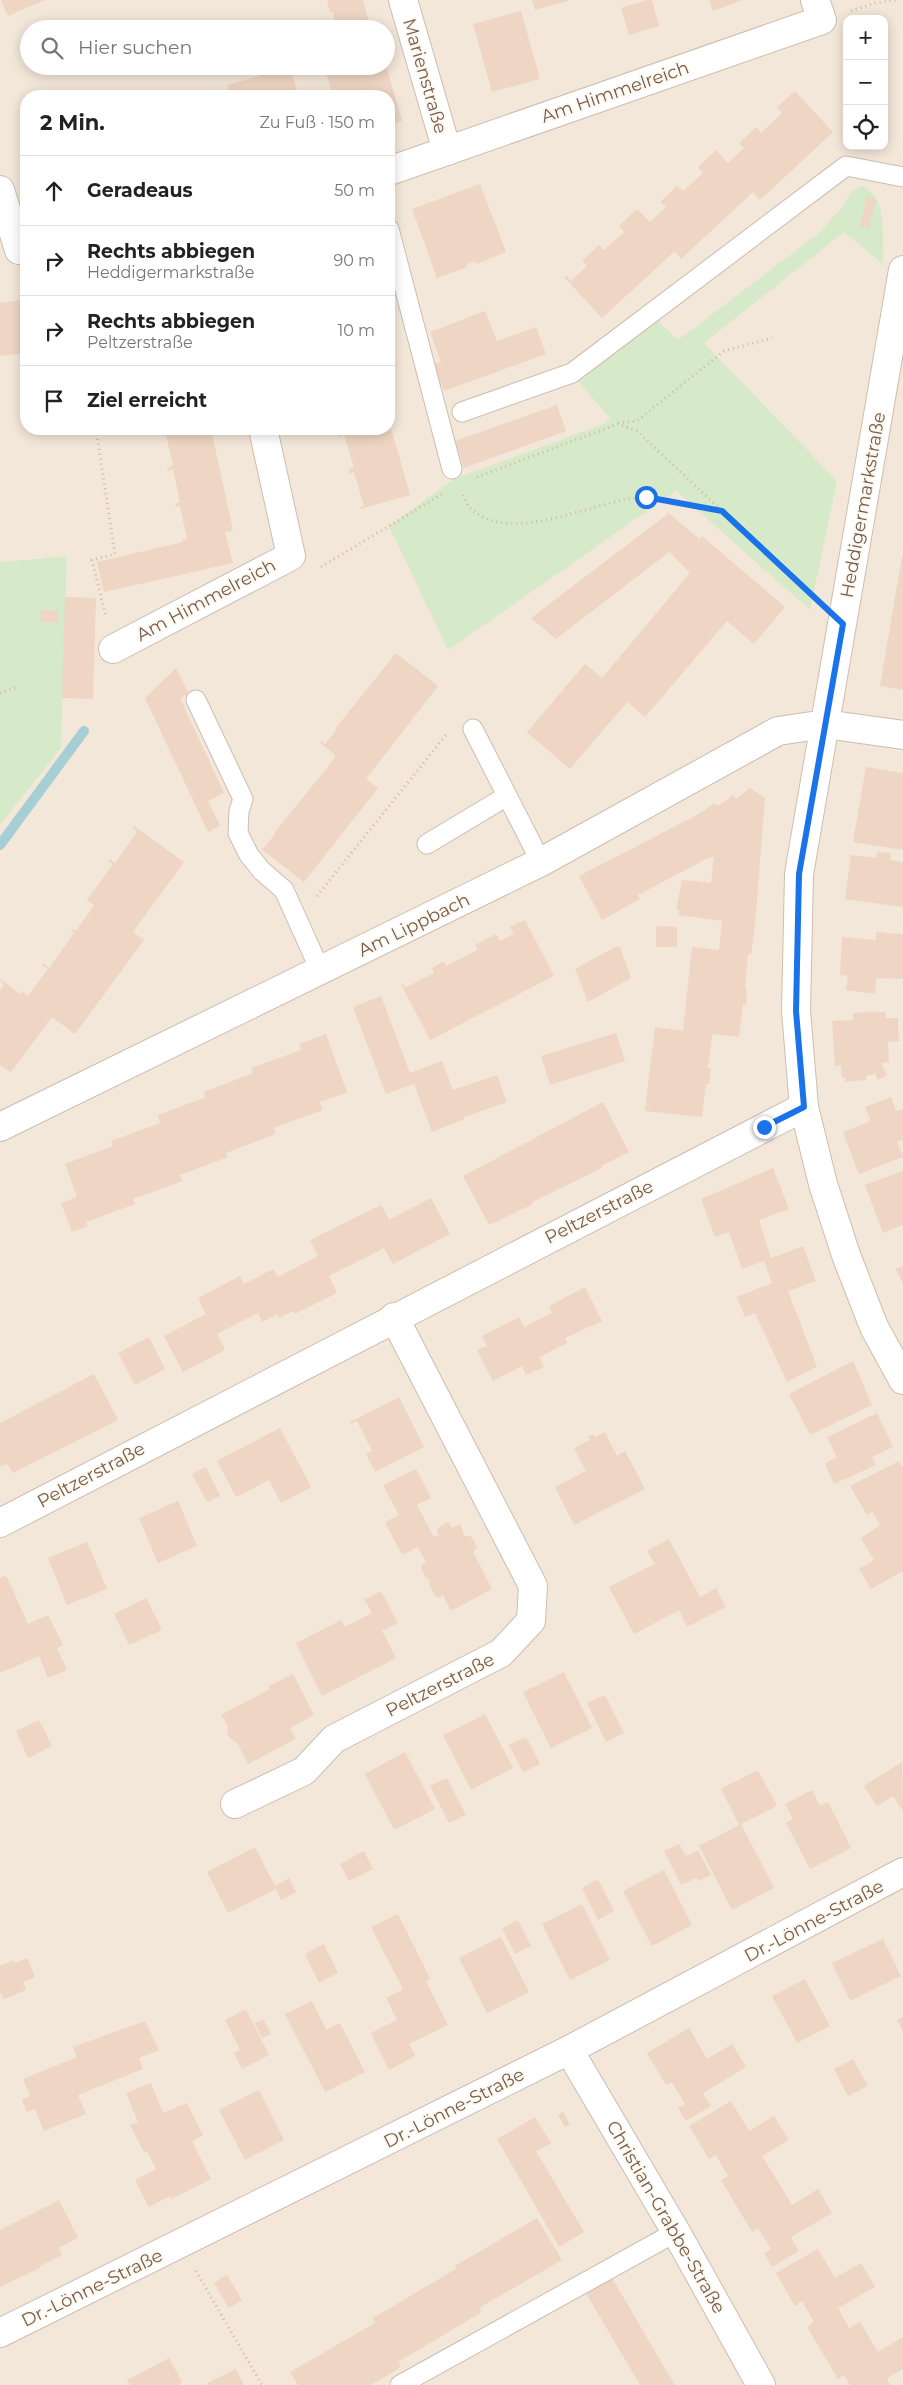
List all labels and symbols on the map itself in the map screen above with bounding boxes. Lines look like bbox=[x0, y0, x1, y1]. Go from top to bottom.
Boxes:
street label: Marienstraße bbox=[398, 16, 452, 136]
street label: Am Himmelreich bbox=[538, 56, 692, 128]
street label: Heddigermarkstraße bbox=[836, 410, 890, 600]
route start bbox=[635, 486, 658, 509]
street label: Am Himmelreich bbox=[132, 554, 280, 646]
street label: Am Lippbach bbox=[355, 888, 473, 962]
route end bbox=[753, 1116, 776, 1139]
street label: Peltzerstraße bbox=[541, 1175, 657, 1249]
street label: Peltzerstraße bbox=[33, 1437, 149, 1513]
street label: Peltzerstraße bbox=[382, 1648, 498, 1722]
street label: Dr.-Lönne-Straße bbox=[741, 1875, 888, 1967]
street label: Dr.-Lönne-Straße bbox=[380, 2063, 528, 2153]
street label: Christian-Grabbe-Straße bbox=[602, 2117, 730, 2317]
street label: Dr.-Lönne-Straße bbox=[18, 2244, 166, 2332]

